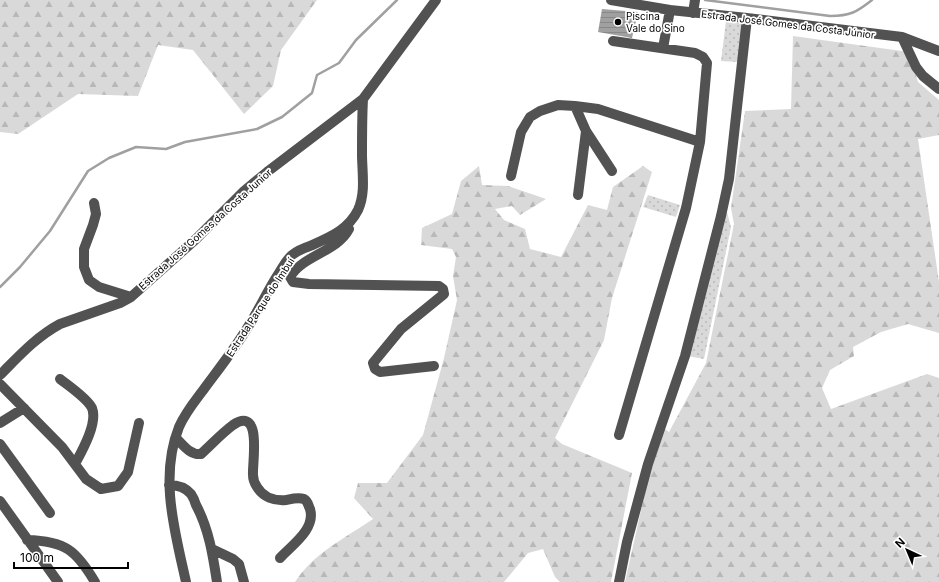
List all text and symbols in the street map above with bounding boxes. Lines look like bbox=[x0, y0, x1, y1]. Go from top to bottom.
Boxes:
street label: Estrada José Gomes da Costa Júnior bbox=[700, 7, 876, 41]
place label: Piscina Vale do Sino bbox=[626, 10, 685, 34]
marker: Piscina Vale do Sino bbox=[613, 17, 623, 27]
street label: Estrada José Gomes da Costa Junior bbox=[136, 166, 274, 292]
street label: Estrada Parque do Imbuí bbox=[223, 255, 297, 359]
north arrow bbox=[887, 530, 927, 570]
text: N bbox=[892, 535, 908, 551]
scale bar bbox=[14, 544, 128, 570]
text: 100 m bbox=[20, 550, 54, 565]

